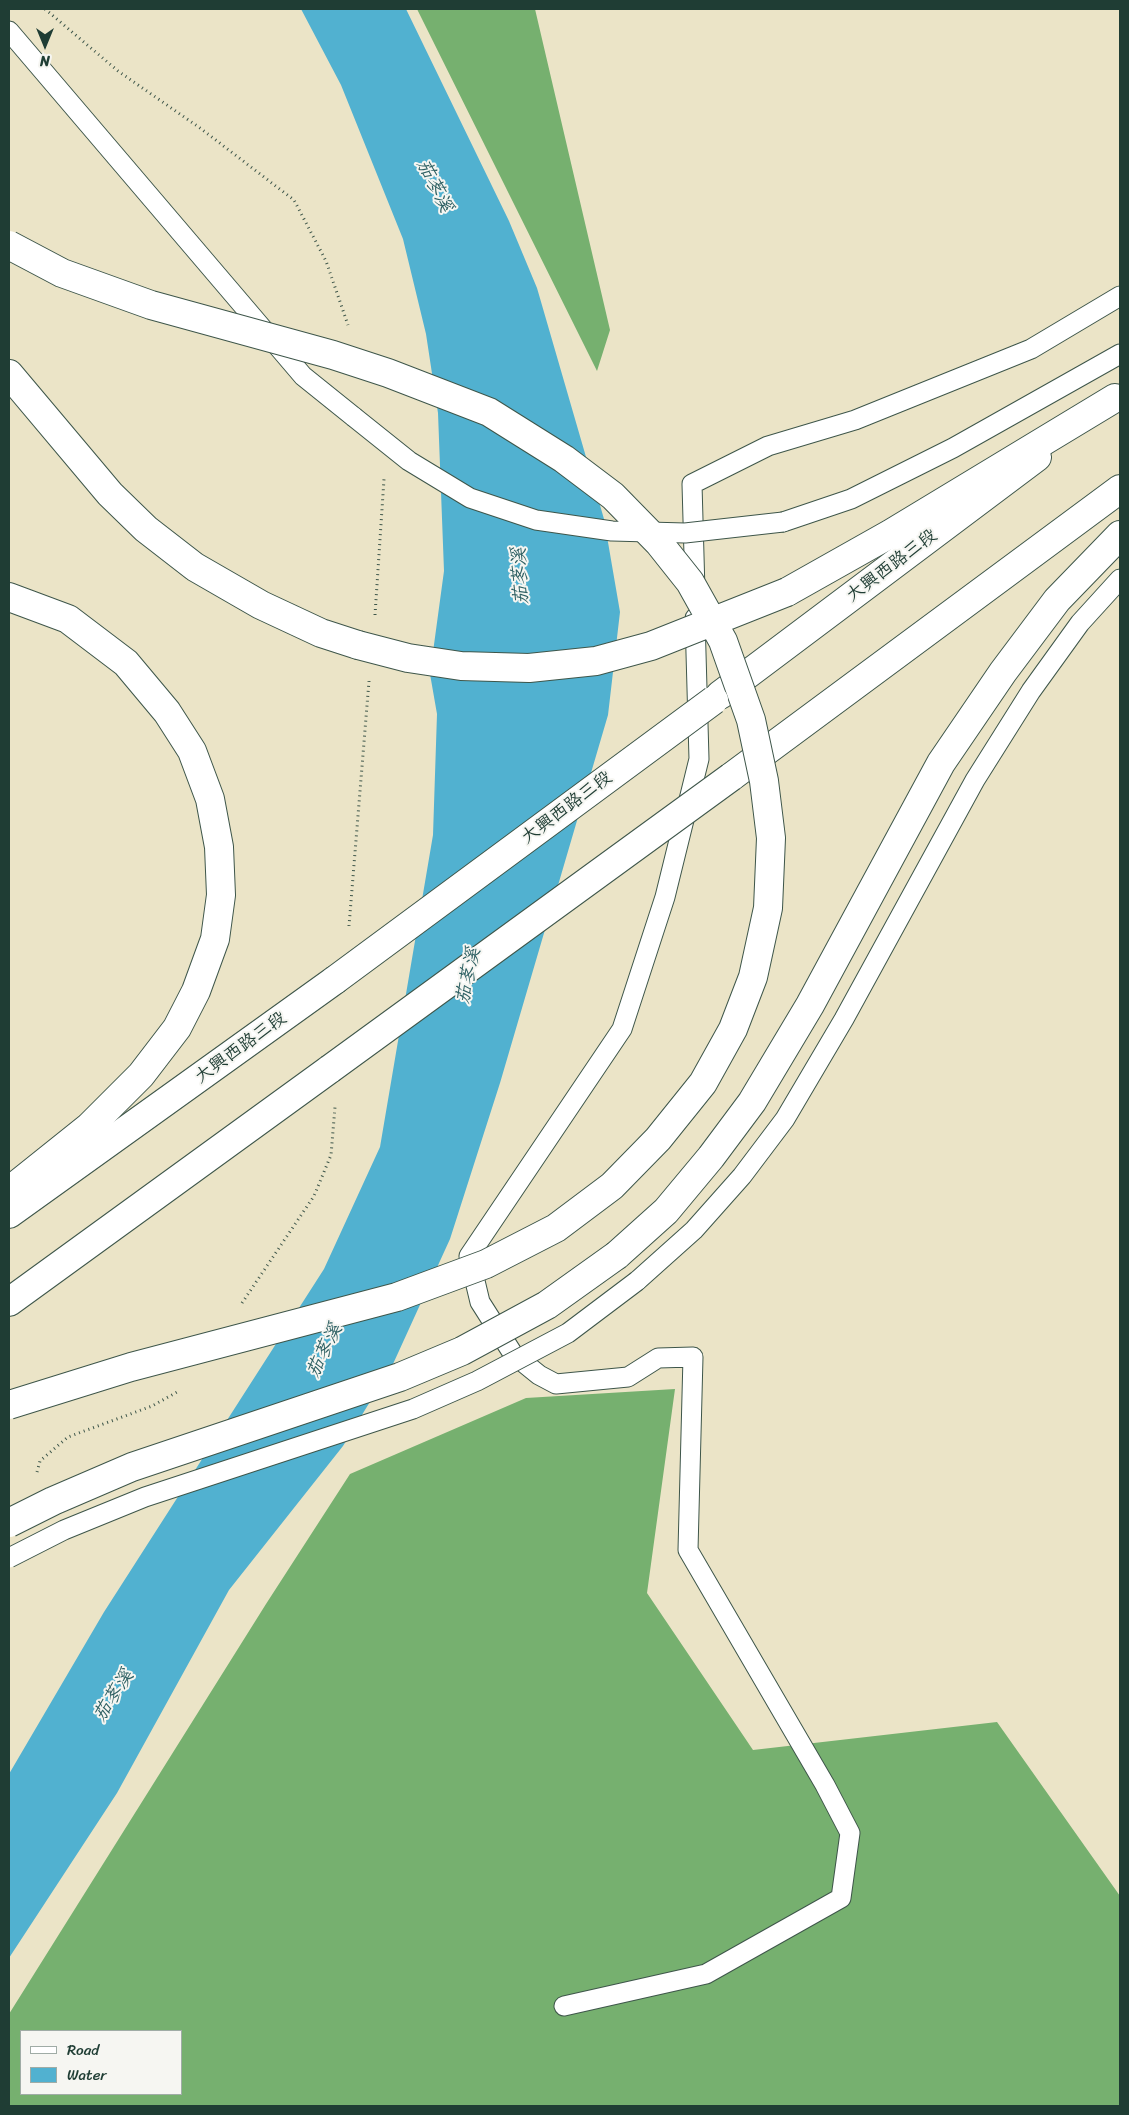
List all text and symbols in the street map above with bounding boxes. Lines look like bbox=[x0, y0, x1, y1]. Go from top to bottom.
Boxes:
north arrow bbox=[20, 20, 70, 70]
text: N bbox=[40, 48, 50, 73]
water label: 茄苳溪 bbox=[411, 155, 457, 217]
street label: 大興西路三段 bbox=[842, 525, 942, 607]
water label: 茄苳溪 bbox=[508, 547, 534, 605]
street label: 大興西路三段 bbox=[517, 767, 617, 849]
water label: 茄苳溪 bbox=[452, 946, 486, 1006]
street label: 大興西路三段 bbox=[191, 1008, 291, 1088]
water label: 茄苳溪 bbox=[302, 1320, 348, 1382]
water label: 茄苳溪 bbox=[89, 1666, 139, 1726]
legend bbox=[20, 2030, 182, 2095]
text: Road bbox=[67, 2037, 99, 2063]
text: Water bbox=[67, 2062, 107, 2088]

